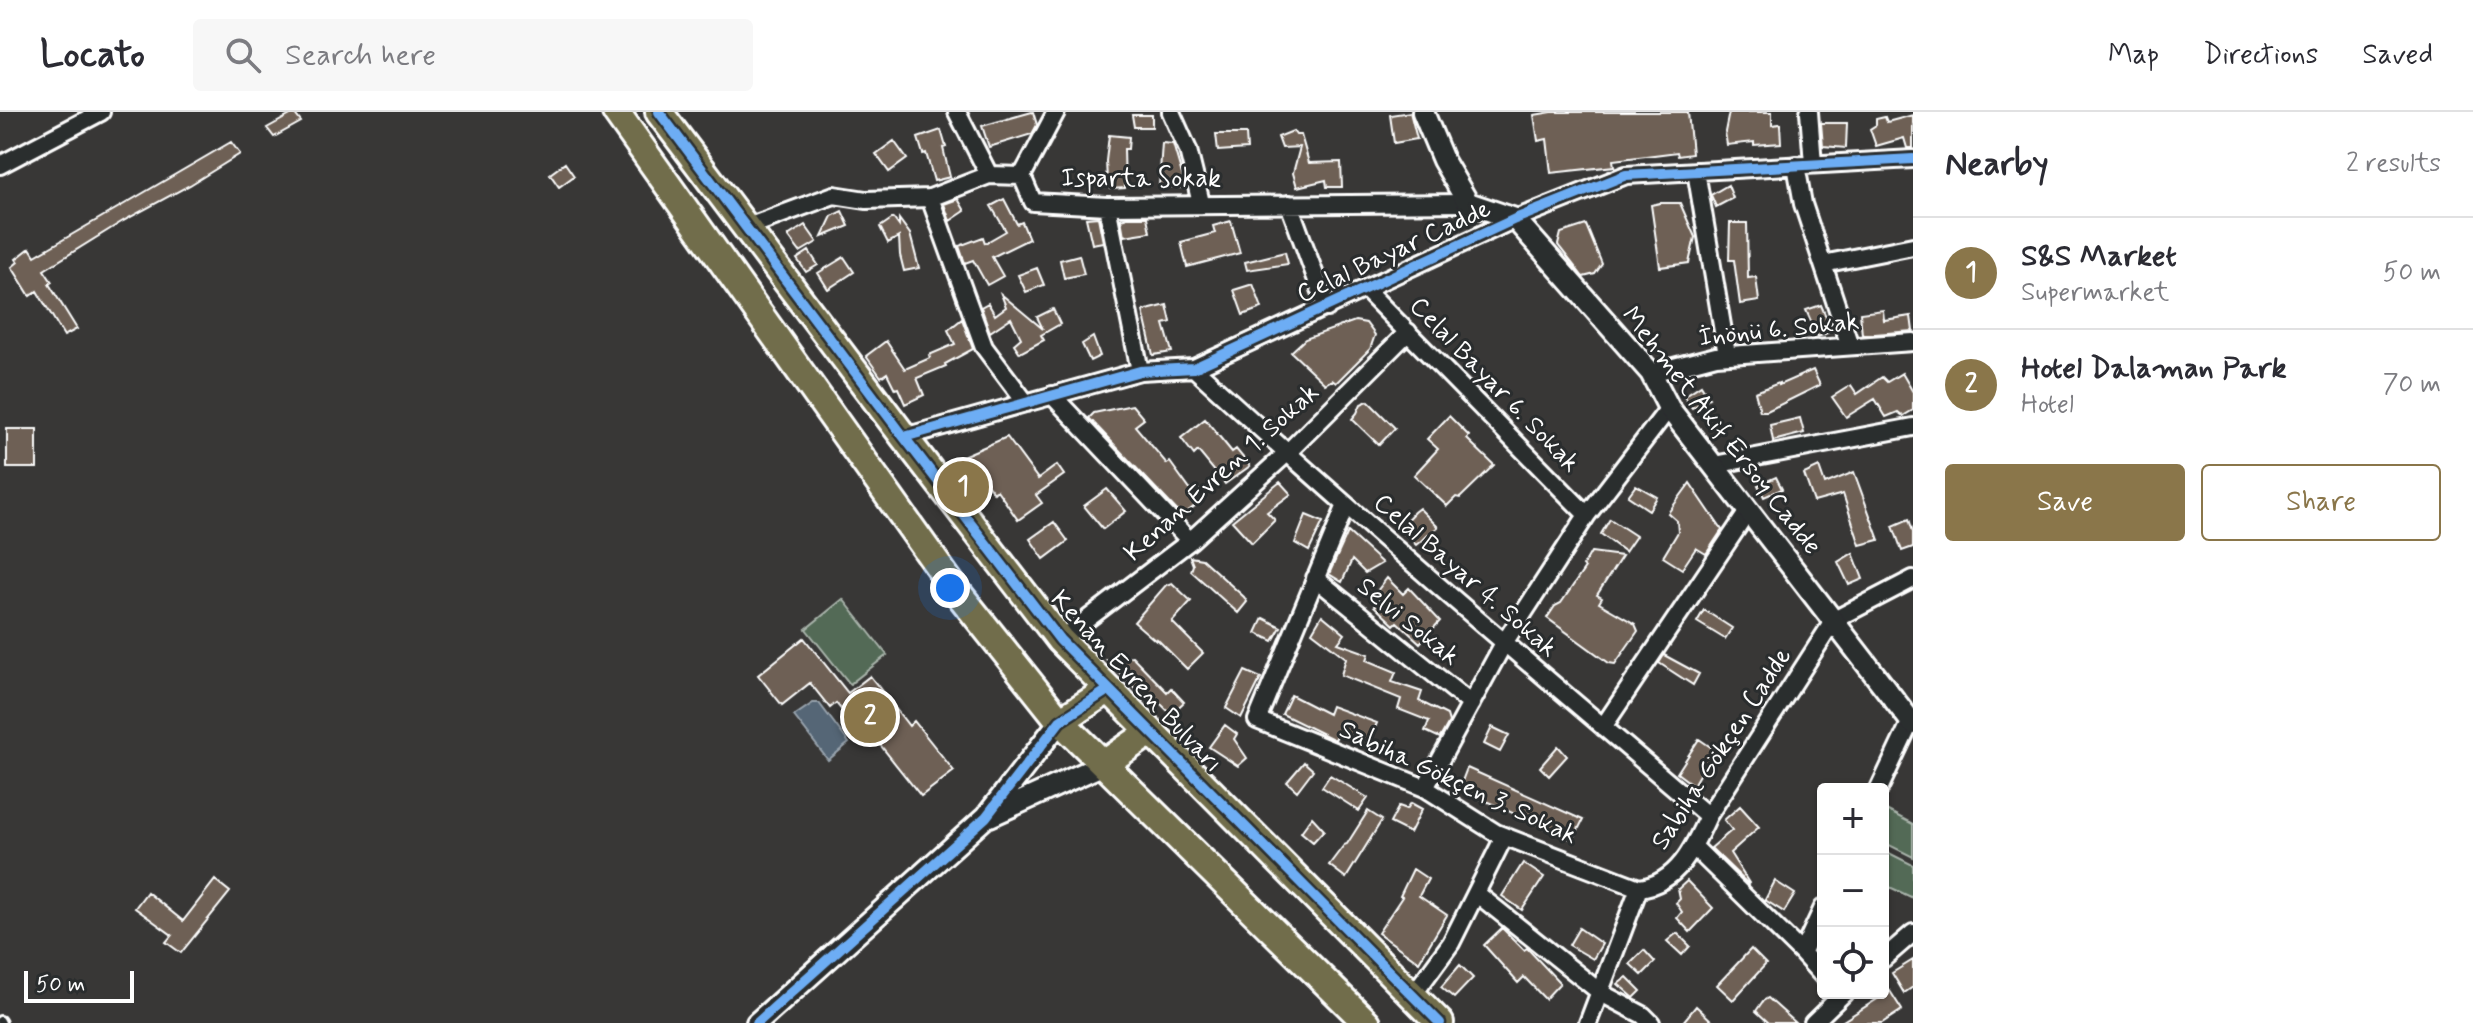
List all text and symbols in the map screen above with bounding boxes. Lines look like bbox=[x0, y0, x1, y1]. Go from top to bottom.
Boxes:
search box bbox=[193, 19, 753, 91]
text: Locato bbox=[40, 31, 145, 80]
icon: search bbox=[221, 33, 265, 77]
text: Search here bbox=[285, 36, 436, 75]
text: Map bbox=[2108, 37, 2159, 74]
text: Directions bbox=[2203, 37, 2318, 74]
text: Saved bbox=[2362, 37, 2433, 74]
text: Nearby bbox=[1945, 142, 2049, 187]
text: 2 results bbox=[2346, 147, 2441, 181]
street label: Isparta Sokak bbox=[1061, 162, 1221, 196]
street label: Celal Bayar Cadde bbox=[1291, 192, 1497, 312]
text: S&S Market bbox=[2021, 237, 2177, 276]
text: 1 bbox=[1965, 256, 1977, 290]
text: 50 m bbox=[2383, 256, 2441, 290]
text: Supermarket bbox=[2021, 276, 2169, 310]
street label: Celal Bayar 6. Sokak bbox=[1401, 290, 1587, 480]
street label: Mehmet Akif Ersoy Cadde bbox=[1613, 300, 1829, 562]
street label: İnönü 6. Sokak bbox=[1697, 305, 1861, 355]
text: Hotel Dalaman Park bbox=[2021, 349, 2287, 388]
text: 2 bbox=[1965, 368, 1977, 402]
text: 70 m bbox=[2383, 368, 2441, 402]
street label: Kenan Evren 1. Sokak bbox=[1117, 376, 1327, 570]
text: Hotel bbox=[2021, 388, 2074, 422]
pin: 1 bbox=[937, 457, 989, 517]
button: Save bbox=[1945, 464, 2185, 541]
button: Share bbox=[2201, 464, 2441, 541]
street label: Celal Bayar 4. Sokak bbox=[1366, 486, 1564, 666]
your location bbox=[930, 568, 970, 608]
street label: Selvi Sokak bbox=[1350, 570, 1467, 674]
street label: Kenan Evren Bulvarı bbox=[1042, 583, 1230, 781]
street label: Sabiha Gökçen Cadde bbox=[1644, 641, 1800, 857]
pin: 2 bbox=[844, 687, 896, 747]
street label: Sabiha Gökçen 3. Sokak bbox=[1333, 713, 1583, 853]
map controls bbox=[1817, 783, 1889, 999]
button: + bbox=[1817, 783, 1889, 855]
button: − bbox=[1817, 855, 1889, 927]
button: locate bbox=[1817, 927, 1889, 999]
scale bar bbox=[24, 967, 134, 1003]
text: 50 m bbox=[36, 971, 85, 999]

